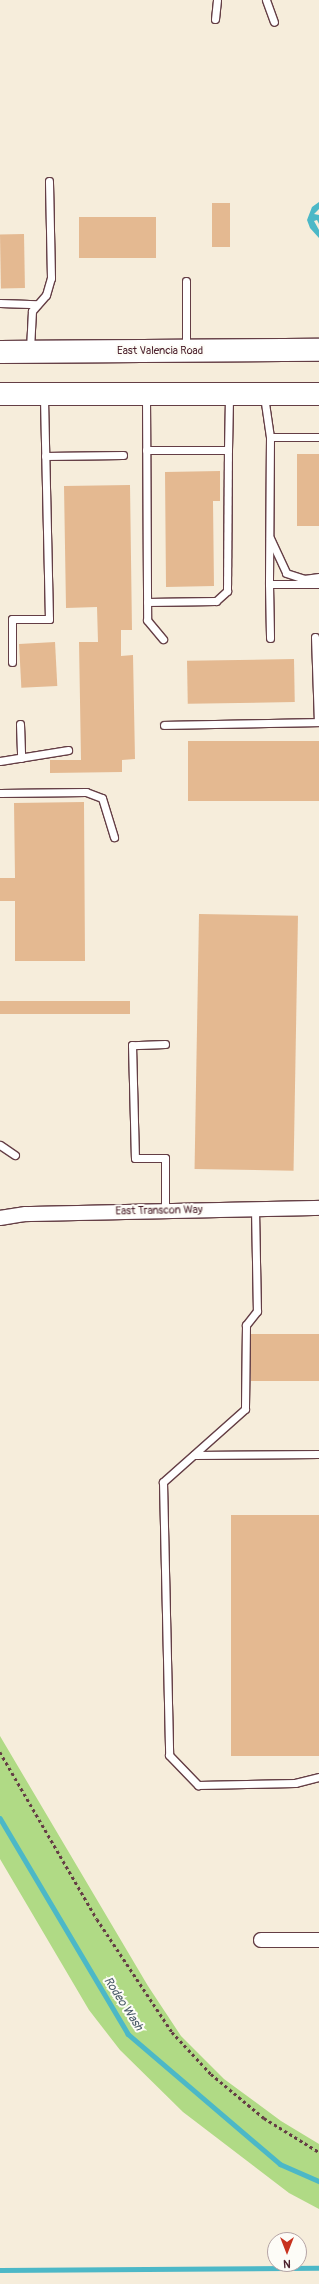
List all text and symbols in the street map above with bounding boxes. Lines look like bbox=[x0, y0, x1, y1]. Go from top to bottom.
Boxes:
street label: East Valencia Road bbox=[117, 344, 203, 358]
street label: East Transcon Way bbox=[115, 1204, 203, 1218]
water label: Rodeo Wash bbox=[100, 1974, 146, 2034]
north arrow bbox=[267, 2232, 307, 2272]
text: N bbox=[283, 2257, 291, 2270]

